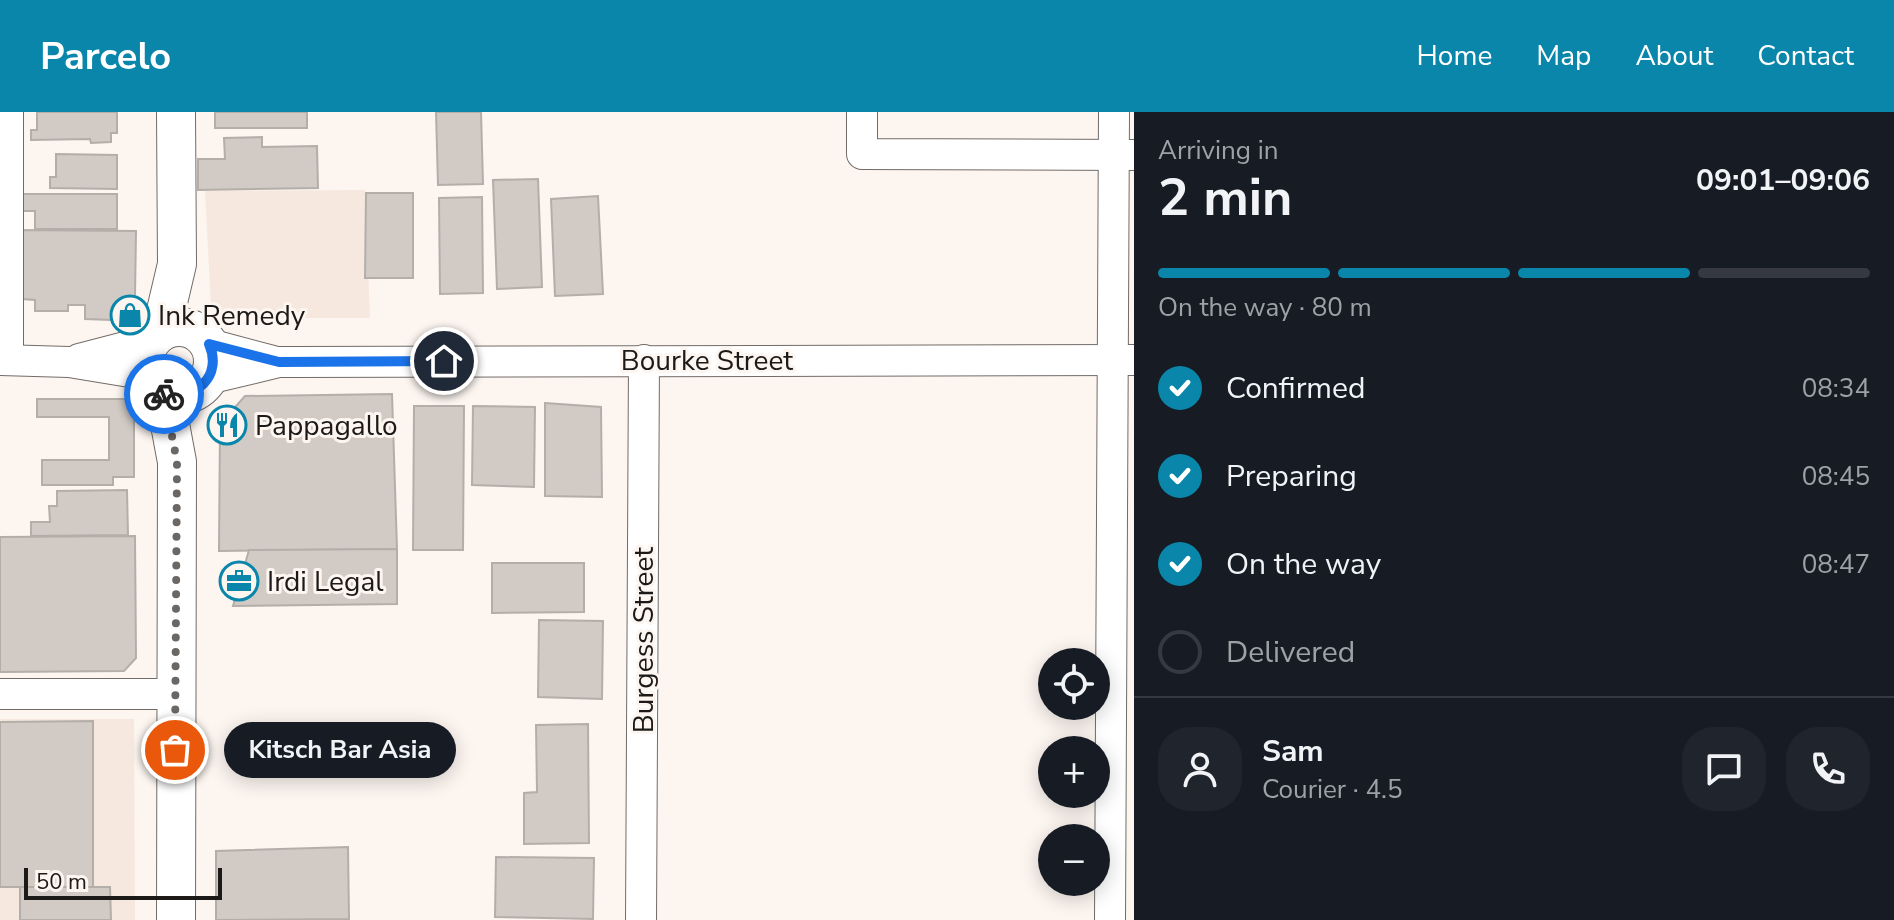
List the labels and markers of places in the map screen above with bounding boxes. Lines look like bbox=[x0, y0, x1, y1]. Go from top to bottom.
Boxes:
shop icon: Ink Remedy bbox=[109, 294, 151, 336]
place label: Ink Remedy bbox=[158, 297, 306, 335]
pin bbox=[410, 327, 478, 395]
restaurant icon: Pappagallo bbox=[206, 404, 248, 446]
place label: Pappagallo bbox=[255, 407, 398, 445]
office icon: Irdi Legal bbox=[218, 560, 260, 602]
place label: Irdi Legal bbox=[267, 563, 384, 601]
pin bbox=[141, 716, 209, 784]
callout: Kitsch Bar Asia bbox=[223, 722, 455, 778]

